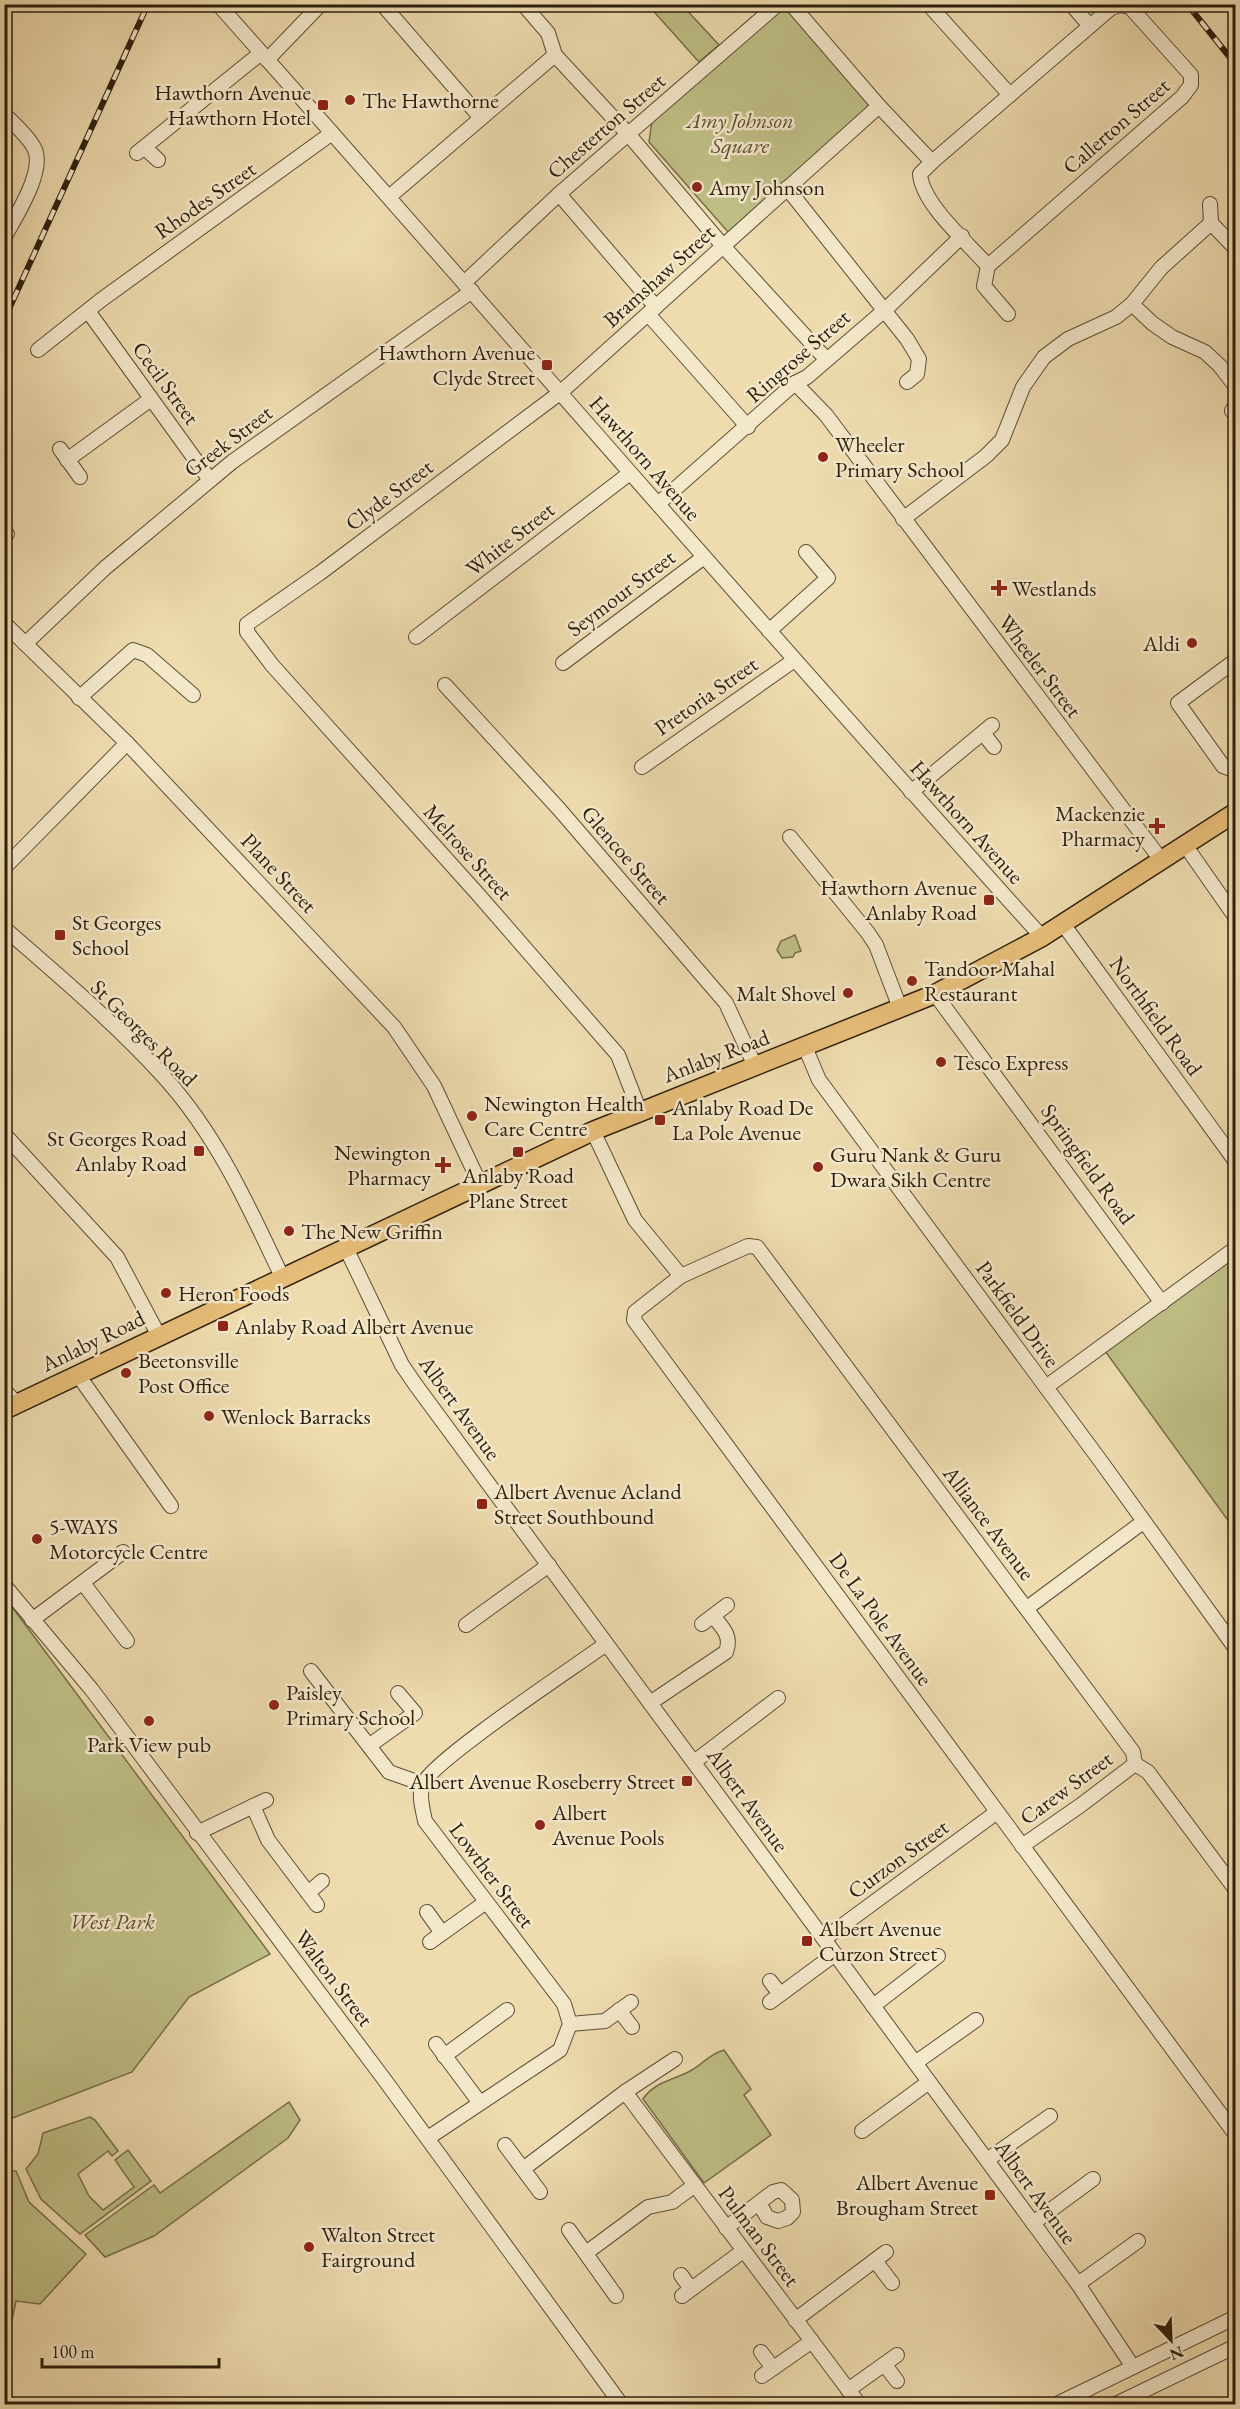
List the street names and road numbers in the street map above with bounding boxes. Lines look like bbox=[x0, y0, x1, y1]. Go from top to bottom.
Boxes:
street label: Chesterton Street bbox=[541, 67, 671, 185]
street label: Callerton Street bbox=[1056, 71, 1176, 181]
street label: Rhodes Street bbox=[149, 154, 261, 246]
street label: Bramshaw Street bbox=[597, 218, 721, 334]
street label: Ringrose Street bbox=[740, 303, 856, 409]
street label: Cecil Street bbox=[126, 336, 206, 431]
street label: Hawthorn Avenue bbox=[583, 389, 708, 527]
street label: Greek Street bbox=[178, 398, 278, 484]
street label: Clyde Street bbox=[339, 453, 439, 537]
street label: White Street bbox=[460, 495, 560, 583]
street label: Seymour Street bbox=[561, 543, 681, 643]
street label: Wheeler Street bbox=[992, 608, 1088, 724]
street label: Pretoria Street bbox=[648, 650, 764, 742]
street label: Hawthorn Avenue bbox=[904, 754, 1031, 890]
street label: Melrose Street bbox=[417, 798, 519, 906]
street label: Glencoe Street bbox=[575, 799, 677, 911]
street label: Plane Street bbox=[235, 827, 323, 919]
street label: Northfield Road bbox=[1103, 951, 1210, 1082]
street label: St Georges Road bbox=[84, 973, 204, 1093]
street label: Anlaby Road bbox=[658, 1022, 774, 1090]
street label: Springfield Road bbox=[1034, 1098, 1142, 1231]
street label: Parkfield Drive bbox=[969, 1255, 1067, 1374]
street label: Anlaby Road bbox=[36, 1303, 150, 1379]
street label: Albert Avenue bbox=[412, 1349, 508, 1466]
street label: Alliance Avenue bbox=[936, 1459, 1042, 1586]
street label: De La Pole Avenue bbox=[823, 1546, 940, 1692]
street label: Albert Avenue bbox=[700, 1741, 796, 1858]
street label: Carew Street bbox=[1014, 1744, 1118, 1832]
street label: Curzon Street bbox=[842, 1813, 954, 1905]
street label: Lowther Street bbox=[443, 1816, 541, 1934]
street label: Walton Street bbox=[288, 1924, 380, 2032]
street label: Albert Avenue bbox=[988, 2133, 1084, 2250]
street label: Pulman Street bbox=[712, 2180, 807, 2292]

